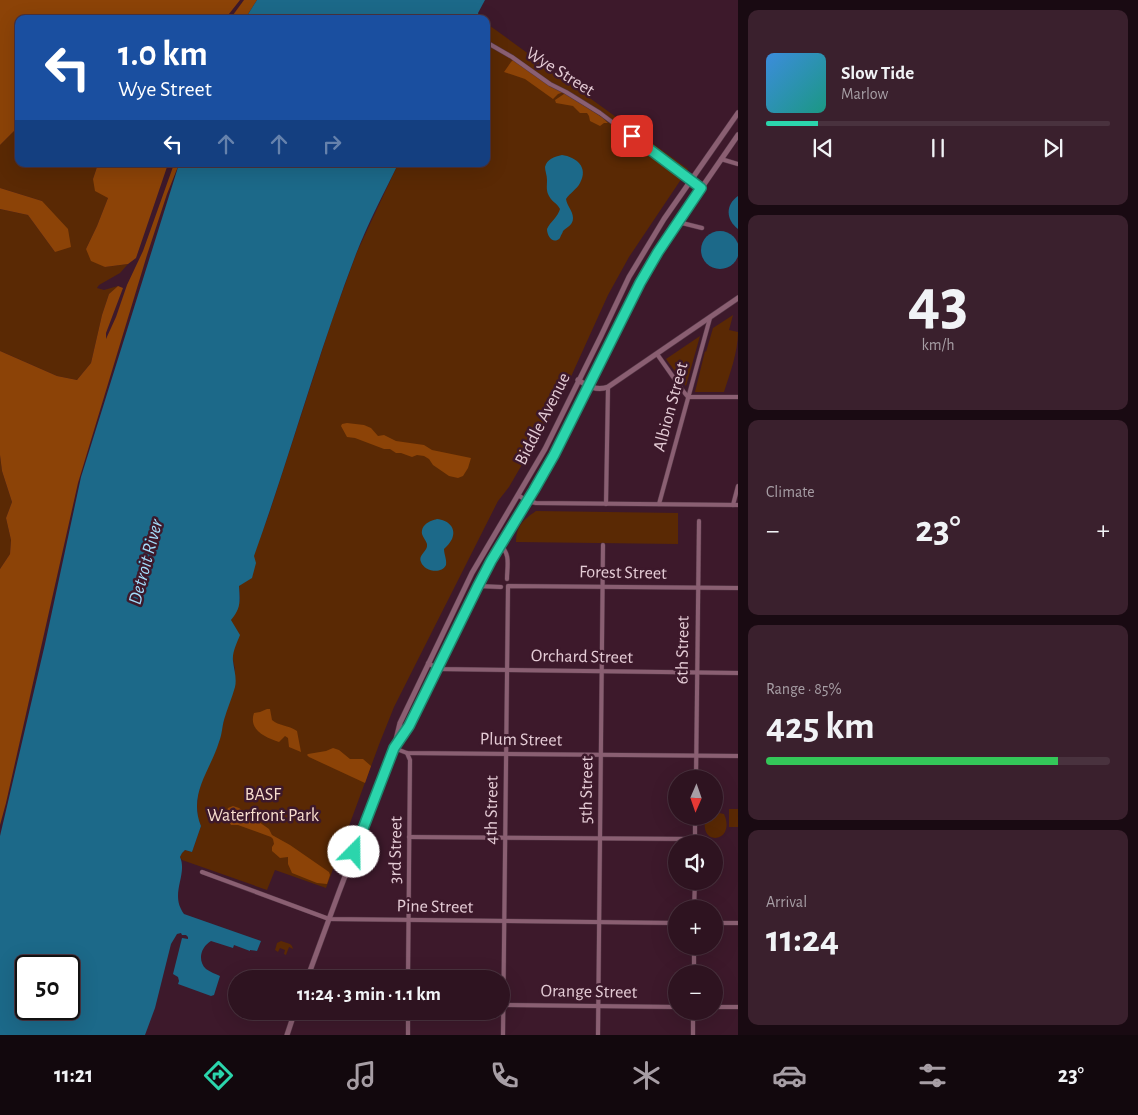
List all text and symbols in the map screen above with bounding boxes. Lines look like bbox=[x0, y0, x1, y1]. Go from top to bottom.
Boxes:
icon: left bbox=[35, 35, 100, 100]
text: 1.0 km bbox=[118, 37, 208, 72]
street label: Wye Street bbox=[523, 44, 598, 100]
text: Slow Tide bbox=[841, 64, 914, 83]
text: Wye Street bbox=[118, 78, 212, 100]
text: Marlow bbox=[841, 86, 888, 102]
pin bbox=[611, 115, 653, 157]
icon: arrive bbox=[618, 122, 646, 150]
icon: left bbox=[159, 130, 187, 158]
icon: ahead bbox=[212, 130, 240, 158]
icon: ahead bbox=[265, 130, 293, 158]
icon: right bbox=[318, 130, 346, 158]
icon: previous bbox=[809, 134, 837, 162]
icon: pause bbox=[924, 134, 952, 162]
icon: next bbox=[1039, 134, 1067, 162]
text: 43 bbox=[908, 271, 968, 336]
text: km/h bbox=[921, 337, 955, 353]
street label: Albion Street bbox=[650, 360, 692, 454]
street label: Biddle Avenue bbox=[512, 370, 574, 468]
text: Climate bbox=[766, 484, 815, 500]
text: 23° bbox=[915, 511, 961, 549]
water label: Detroit River bbox=[126, 517, 167, 607]
text: − bbox=[766, 517, 779, 545]
text: + bbox=[1097, 517, 1110, 545]
street label: Forest Street bbox=[579, 563, 667, 583]
street label: 6th Street bbox=[673, 615, 693, 685]
street label: Orchard Street bbox=[531, 647, 633, 667]
text: Range · 85% bbox=[766, 681, 842, 697]
text: 425 km bbox=[766, 708, 875, 746]
street label: Plum Street bbox=[480, 730, 563, 750]
street label: 5th Street bbox=[577, 756, 597, 824]
north arrow bbox=[668, 770, 722, 825]
map controls bbox=[668, 770, 723, 1020]
street label: 4th Street bbox=[482, 775, 502, 845]
park label: BASF Waterfront Park bbox=[207, 786, 320, 825]
street label: 3rd Street bbox=[386, 816, 406, 884]
position arrow bbox=[327, 825, 379, 877]
button: sound bbox=[668, 835, 723, 890]
text: Arrival bbox=[766, 894, 807, 910]
street label: Pine Street bbox=[397, 897, 474, 917]
button: + bbox=[668, 900, 723, 955]
text: 11:24 bbox=[766, 921, 839, 959]
speed limit sign: 50 bbox=[15, 955, 80, 1020]
button: − bbox=[668, 965, 723, 1020]
street label: Orange Street bbox=[540, 982, 638, 1002]
text: 11:24 · 3 min · 1.1 km bbox=[297, 985, 441, 1004]
icon: directions bbox=[201, 1058, 236, 1093]
icon: music bbox=[344, 1058, 379, 1093]
icon: phone bbox=[487, 1058, 522, 1093]
icon: climate bbox=[629, 1058, 664, 1093]
icon: car bbox=[772, 1058, 807, 1093]
icon: filters bbox=[915, 1058, 950, 1093]
text: 11:21 bbox=[54, 1064, 93, 1086]
text: 23° bbox=[1058, 1064, 1084, 1086]

